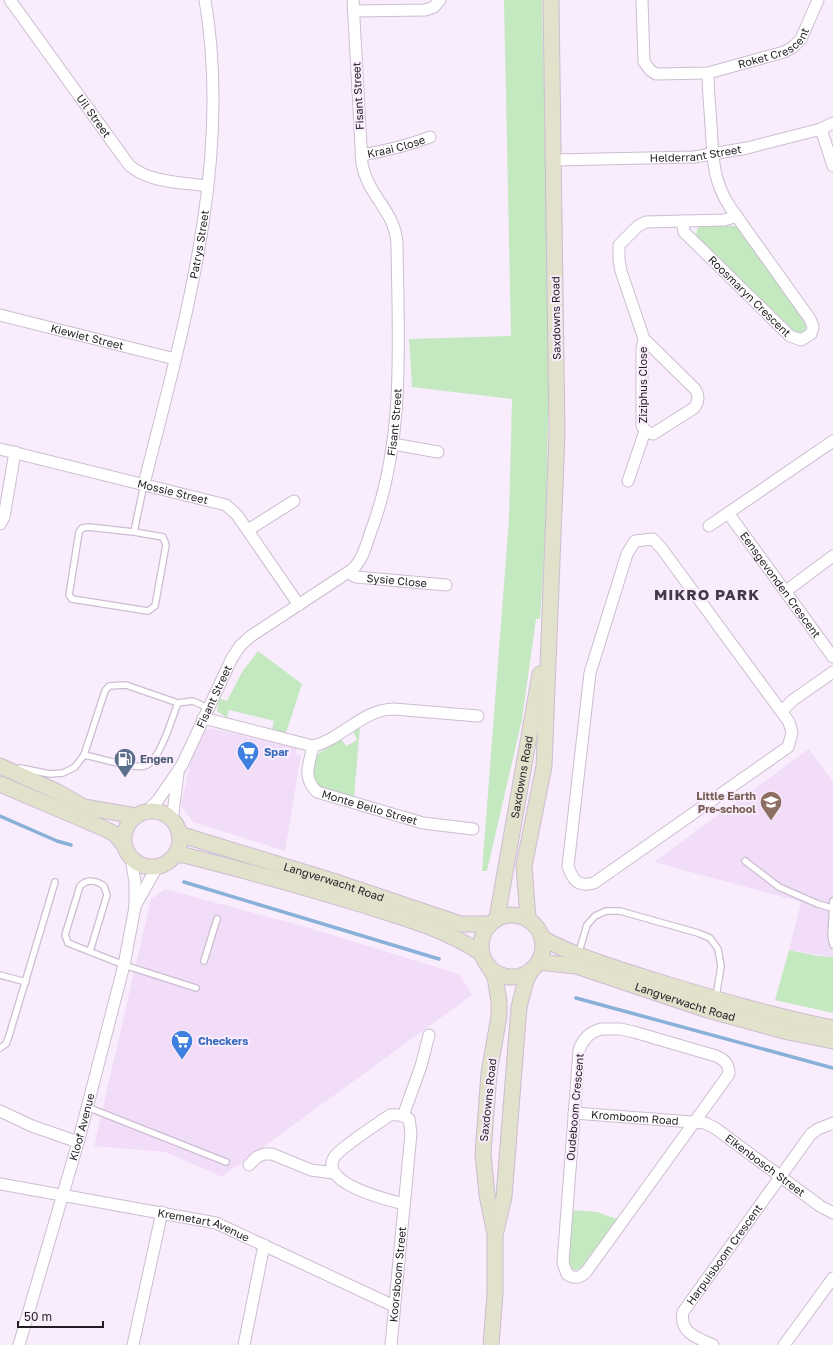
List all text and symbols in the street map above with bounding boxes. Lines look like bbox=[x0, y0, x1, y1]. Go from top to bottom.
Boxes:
street label: Roket Crescent bbox=[736, 25, 811, 70]
street label: Fisant Street bbox=[349, 62, 366, 130]
street label: Uil Street bbox=[74, 92, 114, 140]
street label: Kraai Close bbox=[366, 132, 427, 160]
street label: Helderrant Street bbox=[650, 142, 743, 164]
street label: Patrys Street bbox=[186, 209, 211, 280]
street label: Roosmaryn Crescent bbox=[706, 253, 794, 339]
street label: Saxdowns Road bbox=[548, 276, 563, 360]
street label: Kiewiet Street bbox=[50, 321, 125, 352]
street label: Ziziphus Close bbox=[636, 347, 649, 423]
street label: Fisant Street bbox=[384, 388, 404, 457]
street label: Mossie Street bbox=[136, 476, 210, 506]
street label: Eensgevonden Crescent bbox=[738, 529, 824, 640]
street label: Sysie Close bbox=[366, 571, 428, 589]
district label: MIKRO PARK bbox=[654, 585, 760, 603]
street label: Fisant Street bbox=[193, 663, 234, 730]
street label: Saxdowns Road bbox=[508, 735, 535, 819]
supermarket icon: Spar bbox=[235, 739, 261, 772]
place label: Spar bbox=[264, 745, 290, 758]
fuel station icon: Engen bbox=[112, 746, 138, 779]
place label: Engen bbox=[140, 752, 174, 765]
street label: Monte Bello Street bbox=[320, 787, 419, 827]
place label: Little Earth Pre-school bbox=[696, 789, 756, 815]
school or university icon: Little Earth Pre-school bbox=[758, 789, 784, 822]
street label: Langverwacht Road bbox=[282, 859, 386, 904]
street label: Langverwacht Road bbox=[633, 979, 737, 1023]
supermarket icon: Checkers bbox=[169, 1028, 195, 1061]
place label: Checkers bbox=[198, 1034, 248, 1047]
street label: Oudeboom Crescent bbox=[563, 1053, 586, 1161]
street label: Saxdowns Road bbox=[477, 1058, 498, 1142]
street label: Kloof Avenue bbox=[66, 1091, 97, 1162]
street label: Kromboom Road bbox=[591, 1107, 679, 1127]
street label: Eikenbosch Street bbox=[723, 1131, 808, 1199]
street label: Harpuisboom Crescent bbox=[683, 1201, 764, 1307]
street label: Kremetart Avenue bbox=[157, 1206, 252, 1244]
street label: Koorsboom Street bbox=[386, 1226, 408, 1323]
scale bar bbox=[18, 1303, 103, 1329]
text: 50 m bbox=[24, 1309, 52, 1324]

